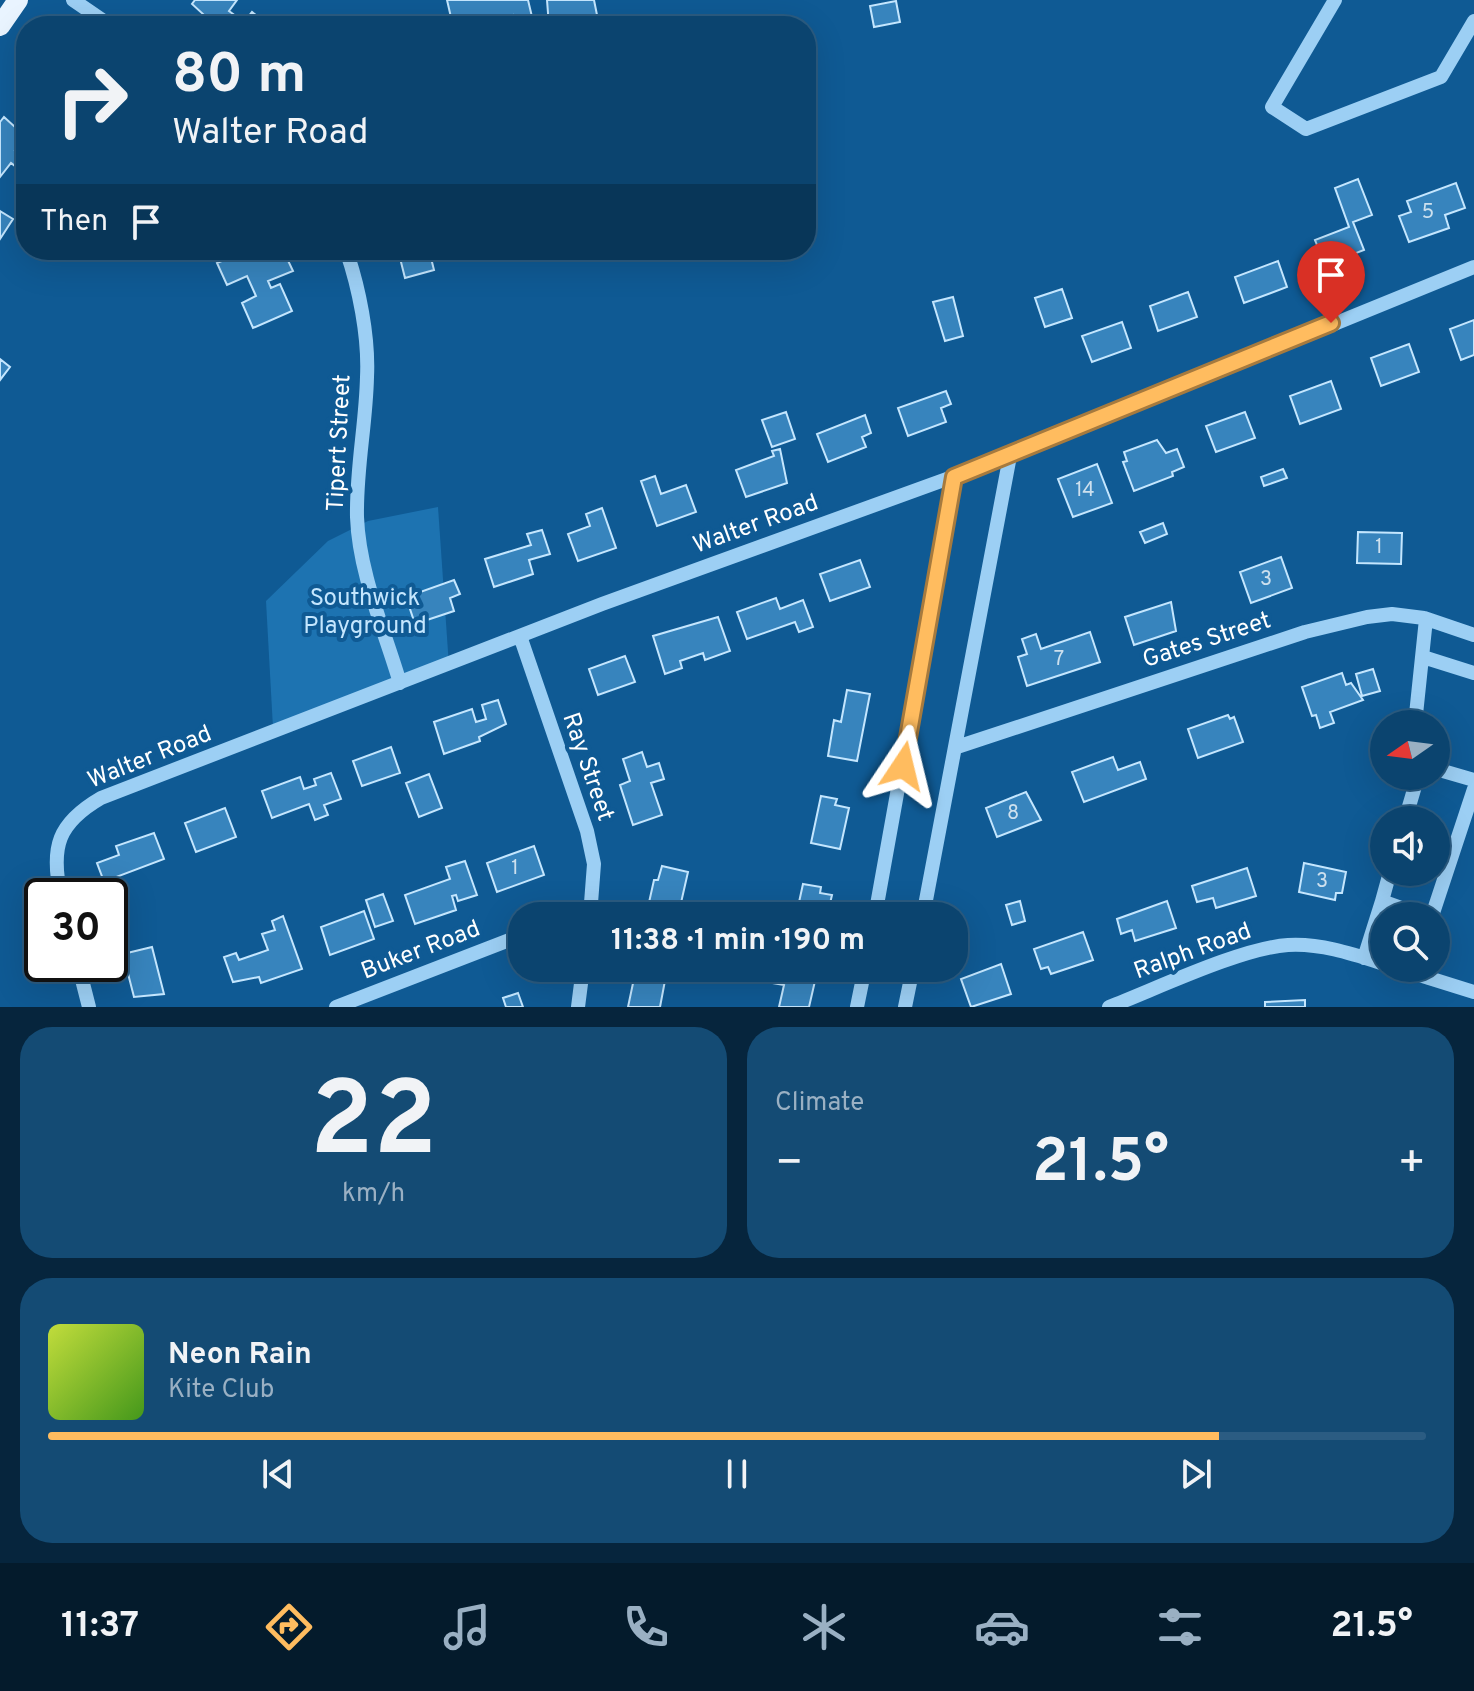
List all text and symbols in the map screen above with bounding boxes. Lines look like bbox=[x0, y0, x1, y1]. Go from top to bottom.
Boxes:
text: 80 m bbox=[172, 42, 306, 112]
icon: right bbox=[40, 48, 144, 152]
text: Walter Road bbox=[172, 111, 369, 157]
icon: arrive bbox=[124, 200, 168, 244]
house number: 5 bbox=[1422, 200, 1434, 226]
text: Then bbox=[40, 204, 108, 241]
pin bbox=[1297, 241, 1365, 323]
icon: arrive bbox=[1309, 253, 1353, 297]
street label: Tipert Street bbox=[321, 373, 359, 513]
house number: 14 bbox=[1075, 478, 1095, 504]
street label: Walter Road bbox=[689, 489, 823, 561]
house number: 1 bbox=[1375, 535, 1383, 561]
house number: 3 bbox=[1260, 567, 1272, 593]
park label: Southwick Playground bbox=[303, 584, 427, 642]
street label: Gates Street bbox=[1139, 606, 1275, 676]
house number: 7 bbox=[1054, 647, 1064, 673]
street label: Ray Street bbox=[554, 709, 620, 825]
north arrow bbox=[1370, 710, 1450, 790]
map controls bbox=[1370, 710, 1450, 982]
street label: Walter Road bbox=[84, 720, 216, 796]
position arrow bbox=[861, 724, 945, 808]
house number: 8 bbox=[1007, 801, 1019, 827]
button: sound bbox=[1370, 806, 1450, 886]
house number: 1 bbox=[511, 856, 519, 882]
house number: 3 bbox=[1316, 869, 1328, 895]
speed limit sign: 30 bbox=[24, 878, 128, 982]
button: search bbox=[1370, 902, 1450, 982]
street label: Buker Road bbox=[357, 915, 485, 987]
street label: Ralph Road bbox=[1130, 917, 1256, 987]
text: 11:38 · 1 min · 190 m bbox=[611, 923, 865, 960]
text: 22 bbox=[310, 1060, 437, 1192]
text: Climate bbox=[775, 1087, 864, 1120]
text: 21.5° bbox=[1032, 1127, 1169, 1203]
text: − bbox=[775, 1137, 803, 1193]
text: + bbox=[1398, 1137, 1426, 1193]
text: km/h bbox=[342, 1178, 405, 1211]
text: Neon Rain bbox=[168, 1337, 312, 1374]
text: Kite Club bbox=[168, 1374, 274, 1407]
icon: previous bbox=[256, 1452, 300, 1496]
icon: pause bbox=[715, 1452, 759, 1496]
icon: next bbox=[1174, 1452, 1218, 1496]
icon: directions bbox=[261, 1599, 317, 1655]
icon: music bbox=[439, 1599, 495, 1655]
icon: phone bbox=[618, 1599, 674, 1655]
icon: climate bbox=[796, 1599, 852, 1655]
icon: car bbox=[974, 1599, 1030, 1655]
icon: filters bbox=[1152, 1599, 1208, 1655]
text: 11:37 bbox=[61, 1604, 139, 1650]
text: 21.5° bbox=[1331, 1604, 1413, 1650]

